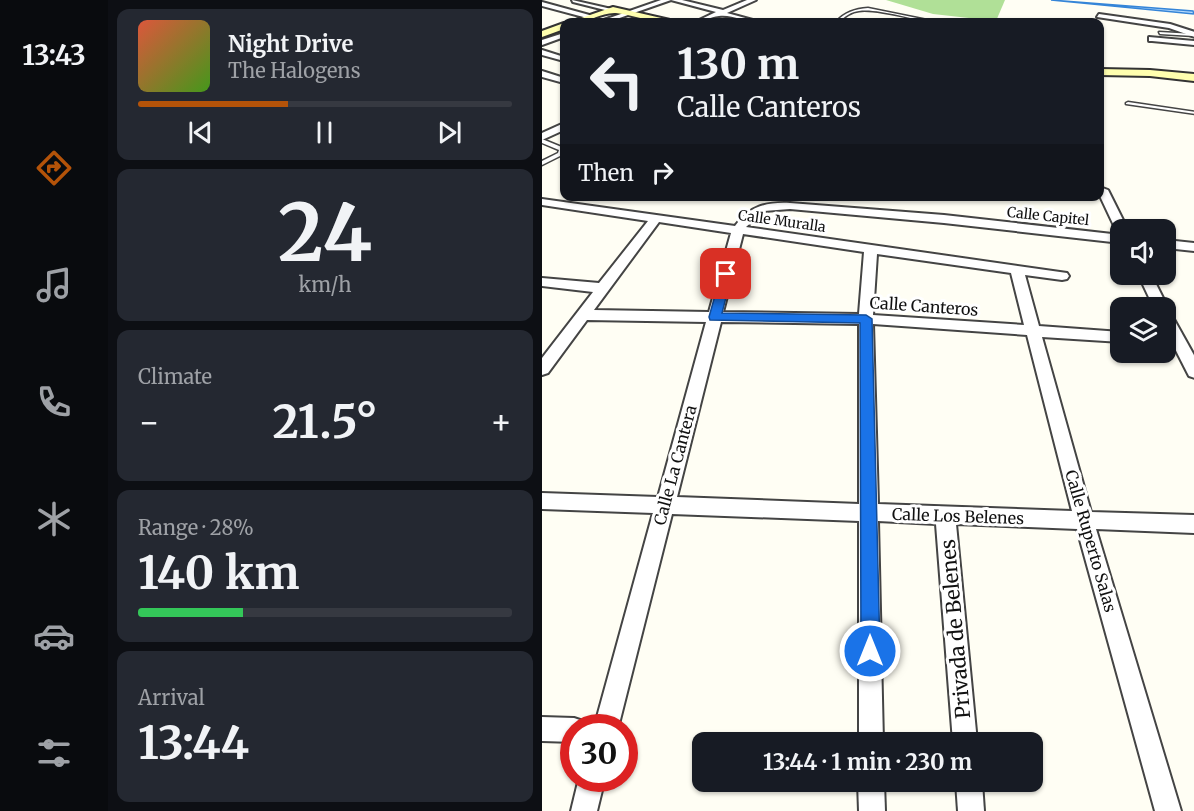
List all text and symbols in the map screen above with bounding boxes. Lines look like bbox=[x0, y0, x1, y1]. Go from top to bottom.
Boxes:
text: Night Drive bbox=[228, 30, 353, 58]
text: 13:43 bbox=[22, 38, 86, 72]
text: 130 m bbox=[677, 38, 799, 90]
icon: left bbox=[578, 42, 656, 120]
text: The Halogens bbox=[228, 58, 360, 83]
text: Calle Canteros bbox=[677, 90, 861, 124]
icon: previous bbox=[184, 116, 217, 149]
icon: pause bbox=[308, 116, 341, 149]
icon: next bbox=[433, 116, 466, 149]
icon: directions bbox=[33, 147, 75, 189]
icon: right bbox=[646, 156, 679, 189]
text: Then bbox=[578, 159, 634, 187]
text: 24 bbox=[278, 184, 372, 282]
street label: Calle Capitel bbox=[1006, 203, 1091, 229]
street label: Calle Muralla bbox=[737, 206, 827, 236]
map controls bbox=[1110, 219, 1176, 363]
button: sound bbox=[1110, 219, 1176, 285]
pin bbox=[700, 248, 751, 299]
icon: arrive bbox=[709, 257, 742, 290]
icon: music bbox=[33, 264, 75, 306]
text: km/h bbox=[299, 272, 351, 297]
street label: Calle Canteros bbox=[869, 292, 979, 320]
button: layers bbox=[1110, 297, 1176, 363]
text: Climate bbox=[138, 364, 212, 389]
icon: phone bbox=[33, 381, 75, 423]
text: 21.5° bbox=[273, 394, 377, 450]
text: − bbox=[138, 402, 160, 443]
text: + bbox=[490, 402, 512, 443]
street label: Calle La Cantera bbox=[649, 402, 701, 527]
street label: Calle Ruperto Salas bbox=[1061, 468, 1121, 614]
icon: climate bbox=[33, 498, 75, 540]
street label: Calle Los Belenes bbox=[892, 504, 1024, 528]
text: Range · 28% bbox=[138, 515, 254, 540]
street label: Privada de Belenes bbox=[935, 538, 975, 720]
text: 140 km bbox=[138, 545, 299, 601]
icon: car bbox=[33, 615, 75, 657]
position arrow bbox=[838, 619, 902, 683]
text: Arrival bbox=[138, 685, 205, 710]
speed limit sign: 30 bbox=[560, 714, 638, 792]
text: 13:44 bbox=[138, 715, 249, 771]
icon: filters bbox=[33, 732, 75, 774]
text: 13:44 · 1 min · 230 m bbox=[763, 748, 972, 776]

